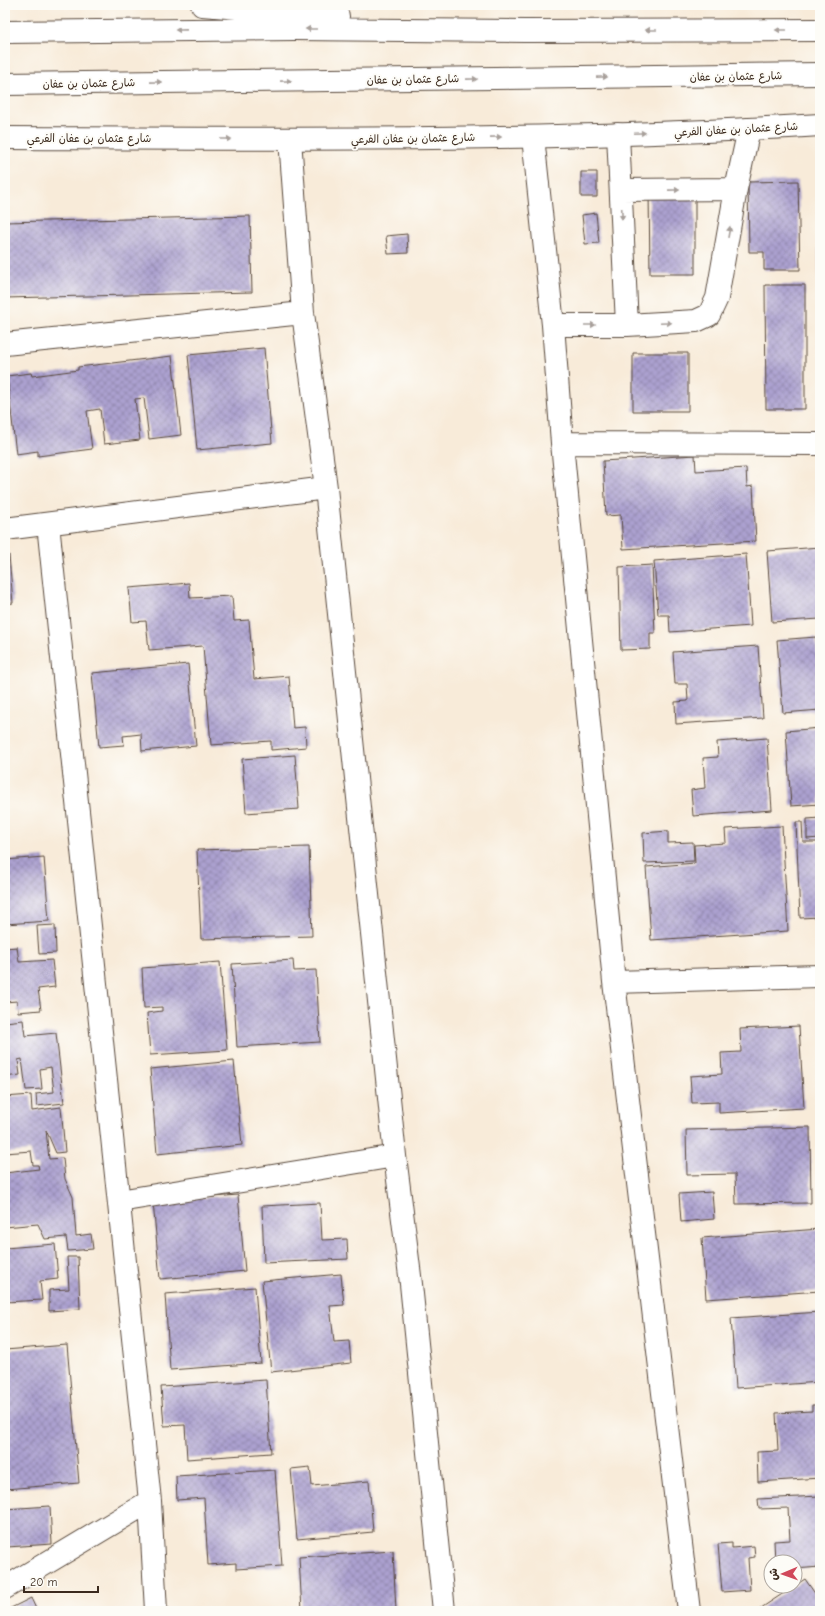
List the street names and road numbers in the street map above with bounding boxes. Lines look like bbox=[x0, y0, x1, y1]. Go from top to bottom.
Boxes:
street label: شارع عثمان بن عفان bbox=[690, 69, 782, 86]
street label: شارع عثمان بن عفان bbox=[367, 72, 459, 89]
street label: شارع عثمان بن عفان bbox=[43, 76, 135, 93]
street label: شارع عثمان بن عفان الفرعي bbox=[674, 120, 799, 143]
street label: شارع عثمان بن عفان الفرعي bbox=[351, 131, 475, 150]
street label: شارع عثمان بن عفان الفرعي bbox=[27, 132, 151, 149]

